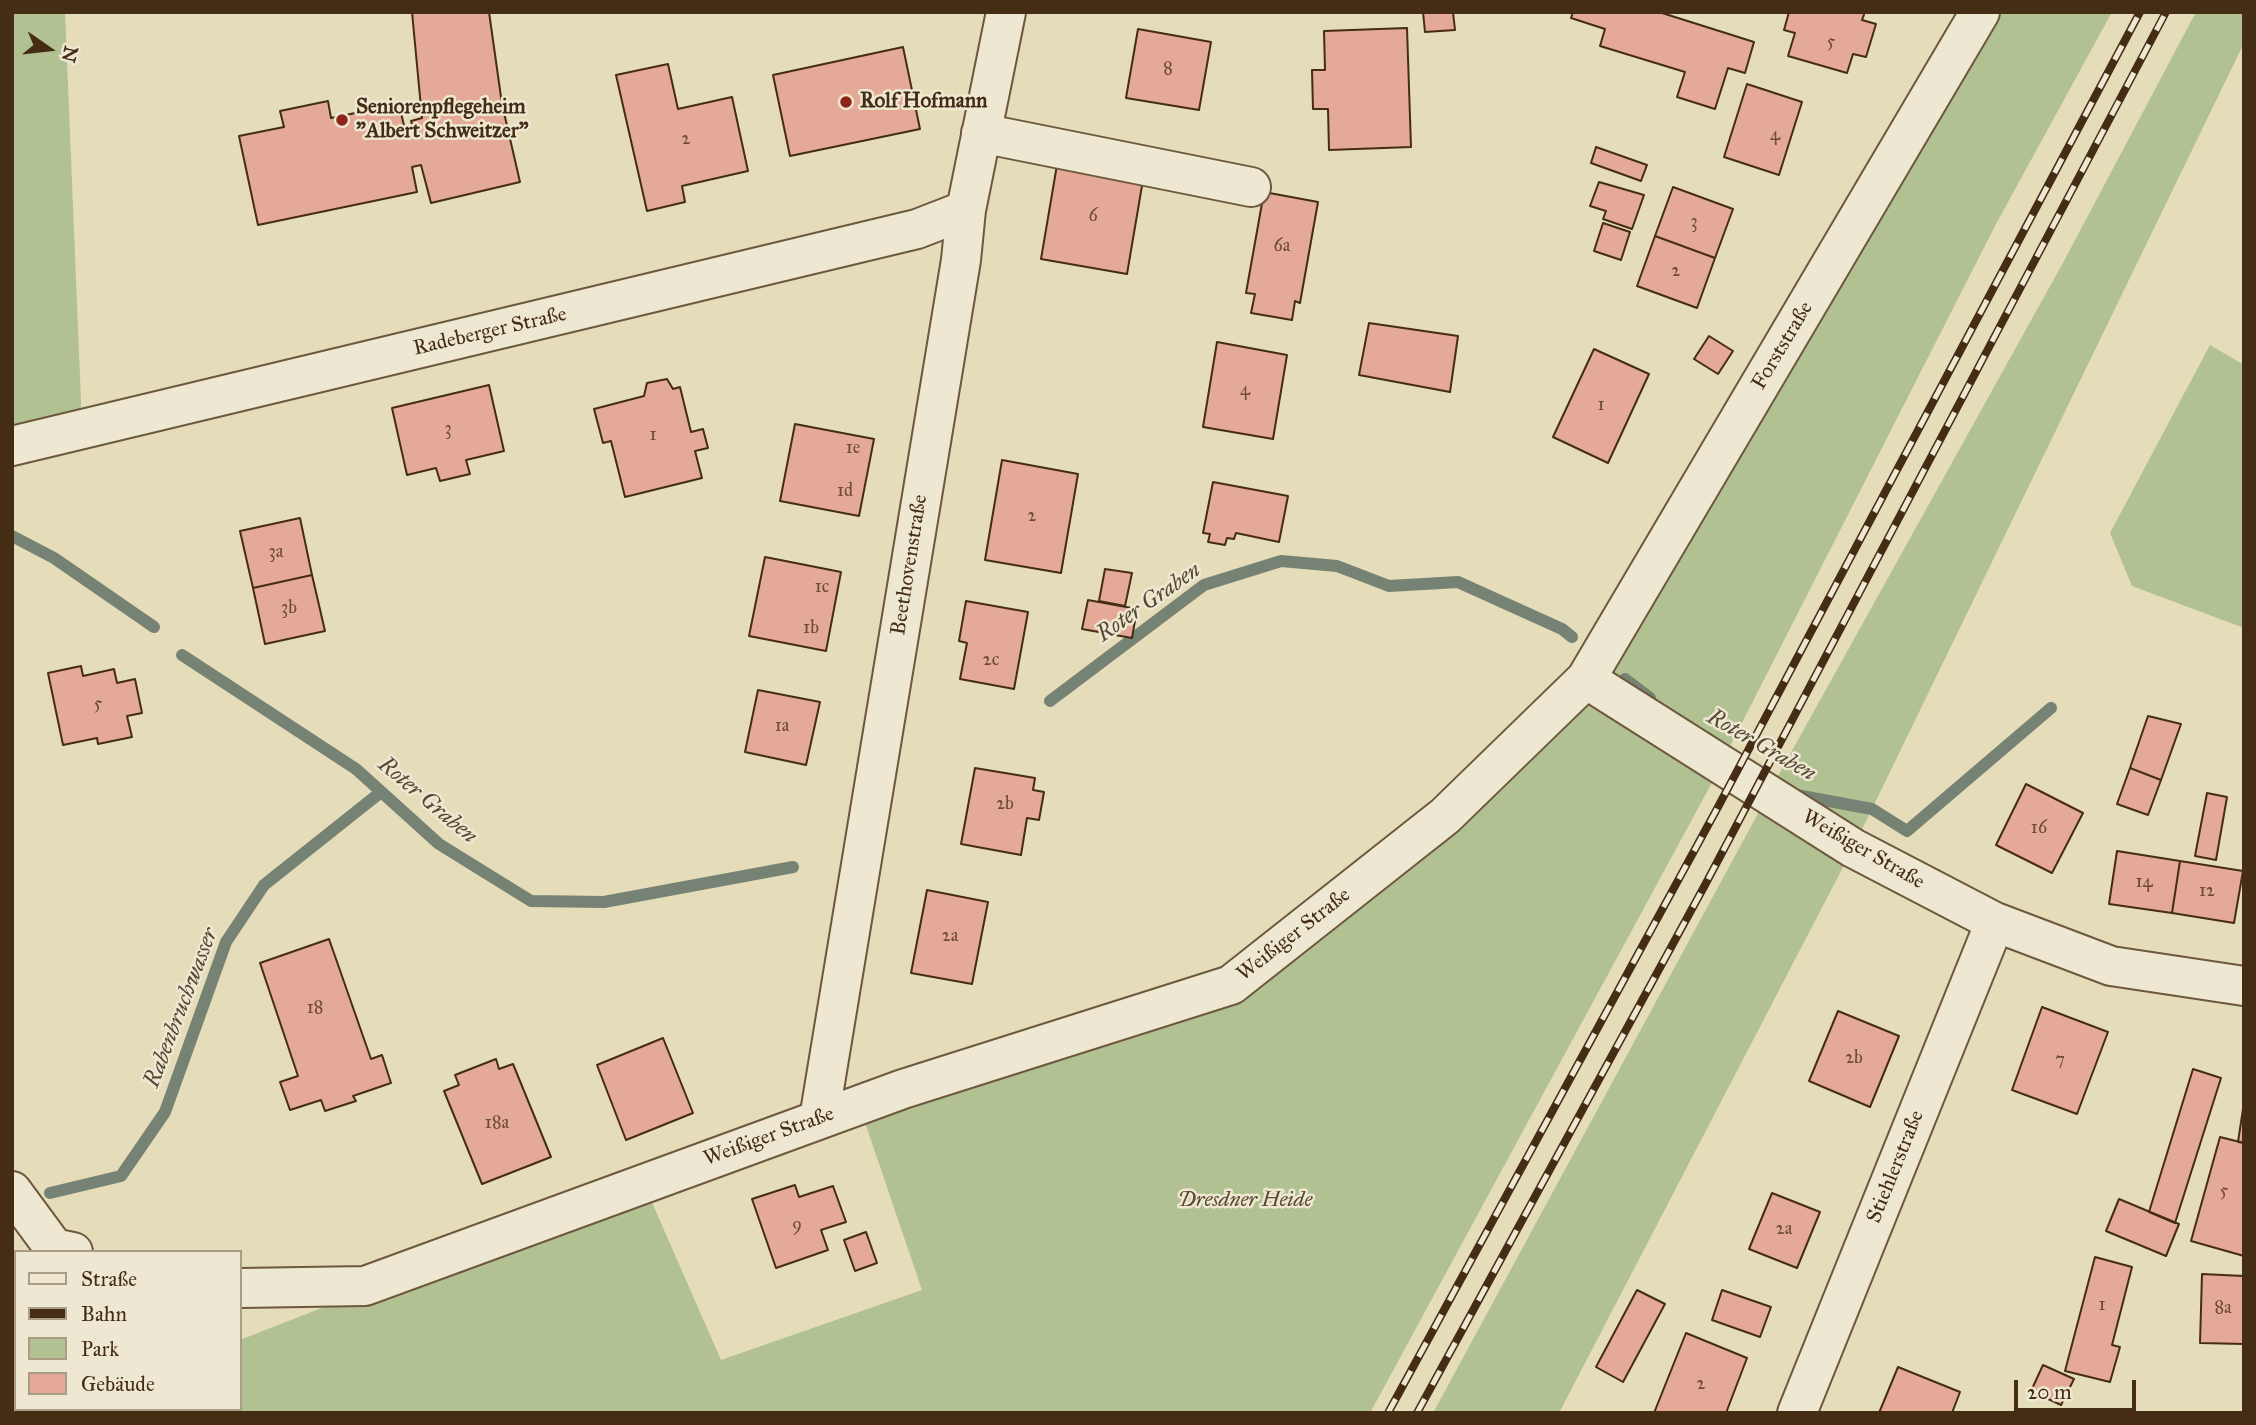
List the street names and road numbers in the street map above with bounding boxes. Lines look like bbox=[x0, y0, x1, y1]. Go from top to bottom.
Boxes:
street label: Forststraße bbox=[1747, 297, 1819, 395]
street label: Radeberger Straße bbox=[411, 302, 569, 362]
street label: Beethovenstraße bbox=[886, 493, 934, 637]
street label: Weißiger Straße bbox=[1797, 805, 1929, 895]
street label: Weißiger Straße bbox=[1232, 883, 1356, 987]
street label: Weißiger Straße bbox=[700, 1102, 838, 1172]
street label: Stiehlerstraße bbox=[1862, 1107, 1930, 1227]

